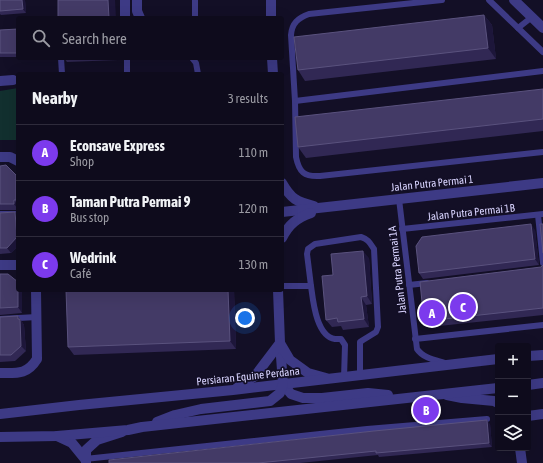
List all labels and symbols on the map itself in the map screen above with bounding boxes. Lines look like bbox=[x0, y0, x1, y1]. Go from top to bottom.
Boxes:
street label: Jalan Putra Permai 1 bbox=[390, 173, 474, 193]
street label: Jalan Putra Permai 1B bbox=[427, 201, 516, 223]
street label: Jalan Putra Permai 1A bbox=[386, 225, 408, 314]
pin: C bbox=[450, 292, 476, 322]
pin: A bbox=[419, 298, 445, 328]
your location bbox=[235, 308, 255, 328]
street label: Persiaran Equine Perdana bbox=[196, 365, 300, 387]
pin: B bbox=[413, 395, 439, 425]

